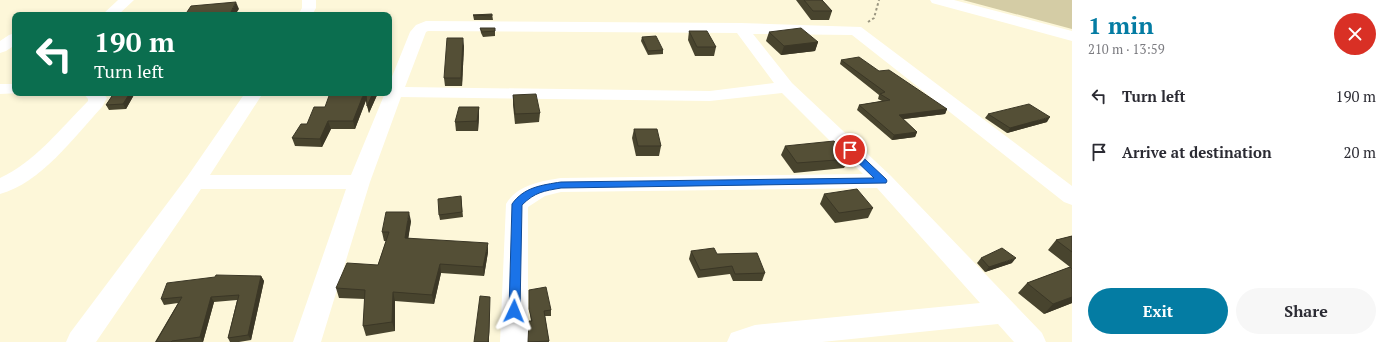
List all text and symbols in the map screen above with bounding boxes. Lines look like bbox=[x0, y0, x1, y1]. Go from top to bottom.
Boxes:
text: 1 min bbox=[1088, 9, 1154, 41]
button: close bbox=[1334, 13, 1376, 55]
text: 190 m bbox=[94, 23, 175, 60]
icon: left bbox=[28, 28, 80, 80]
text: 210 m · 13:59 bbox=[1088, 40, 1165, 58]
text: Turn left bbox=[94, 59, 164, 83]
icon: left bbox=[1088, 85, 1110, 107]
text: Turn left bbox=[1122, 86, 1186, 106]
text: 190 m bbox=[1335, 86, 1376, 106]
pin bbox=[833, 133, 867, 167]
icon: arrive bbox=[839, 139, 861, 161]
icon: arrive bbox=[1088, 141, 1110, 163]
text: Arrive at destination bbox=[1122, 142, 1272, 162]
text: 20 m bbox=[1343, 142, 1376, 162]
button: Exit bbox=[1088, 288, 1228, 334]
button: Share bbox=[1236, 288, 1376, 334]
position arrow bbox=[493, 290, 535, 332]

